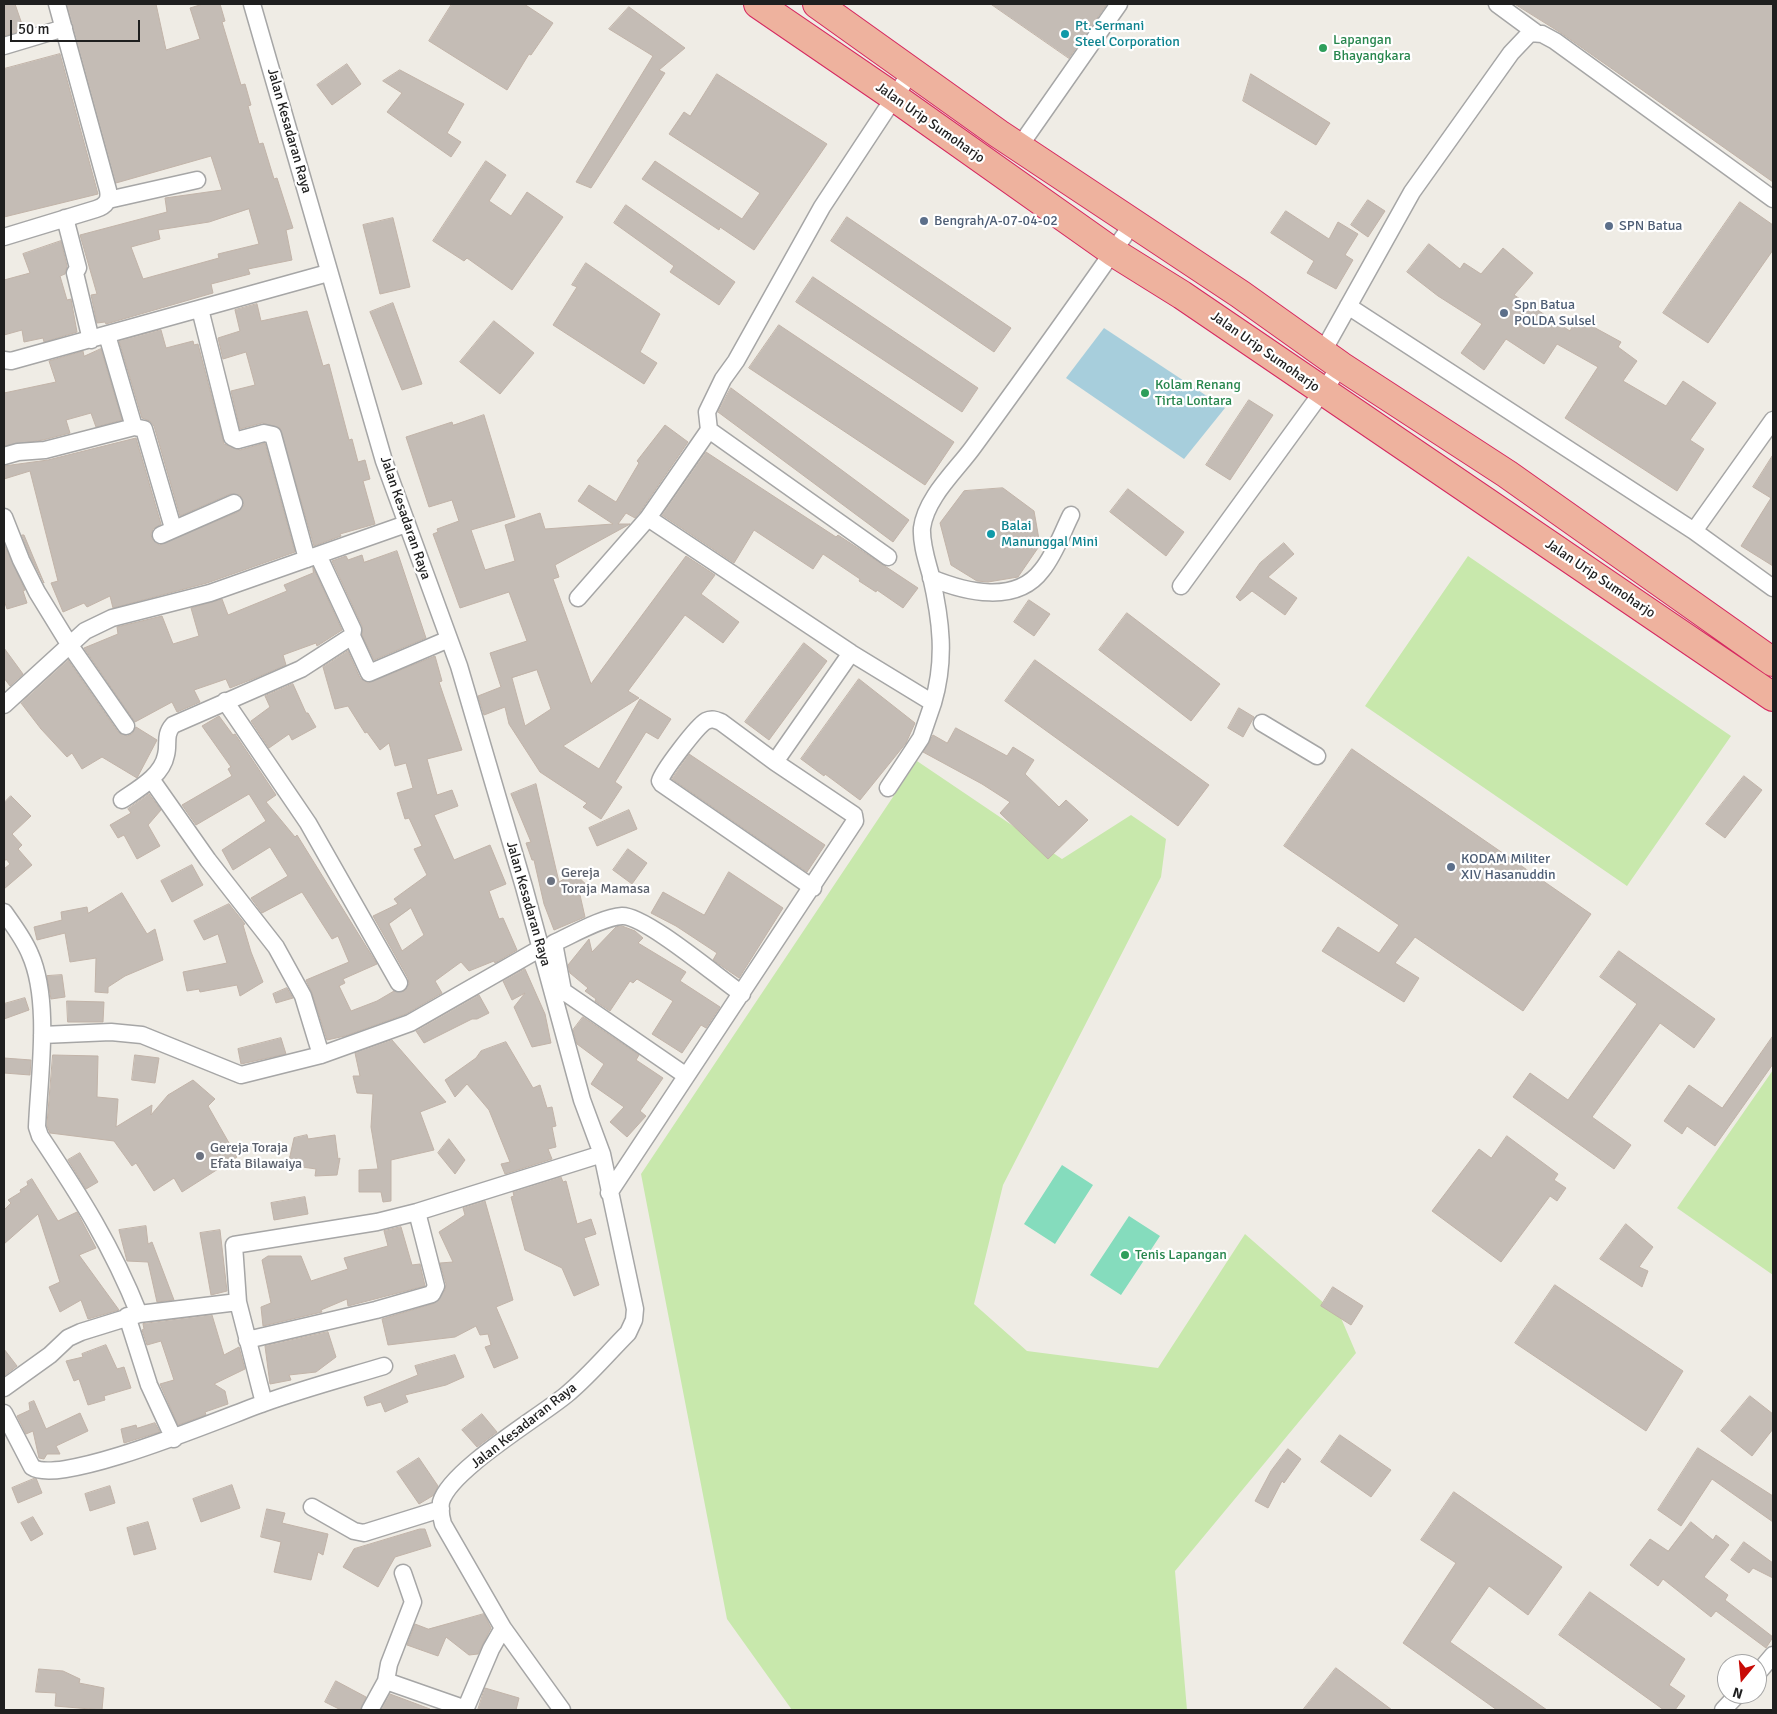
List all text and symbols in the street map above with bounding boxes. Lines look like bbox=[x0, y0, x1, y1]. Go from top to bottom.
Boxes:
scale bar bbox=[12, 10, 142, 42]
place label: Pt. Sermani Steel Corporation bbox=[1075, 18, 1180, 50]
text: 50 m bbox=[18, 20, 49, 38]
marker: Pt. Sermani Steel Corporation bbox=[1059, 28, 1071, 40]
place label: Lapangan Bhayangkara bbox=[1333, 32, 1411, 64]
marker: Lapangan Bhayangkara bbox=[1317, 42, 1329, 54]
street label: Jalan Kesadaran Raya bbox=[263, 67, 315, 195]
street label: Jalan Urip Sumoharjo bbox=[872, 79, 988, 167]
place label: Bengrah/A-07-04-02 bbox=[934, 213, 1058, 229]
marker: Bengrah/A-07-04-02 bbox=[918, 215, 930, 227]
place label: SPN Batua bbox=[1619, 218, 1682, 234]
marker: SPN Batua bbox=[1603, 220, 1615, 232]
place label: Spn Batua POLDA Sulsel bbox=[1514, 297, 1596, 330]
marker: Spn Batua POLDA Sulsel bbox=[1498, 307, 1510, 319]
street label: Jalan Urip Sumoharjo bbox=[1207, 308, 1323, 396]
place label: Kolam Renang Tirta Lontara bbox=[1155, 377, 1241, 410]
marker: Kolam Renang Tirta Lontara bbox=[1139, 387, 1151, 399]
street label: Jalan Kesadaran Raya bbox=[376, 454, 434, 582]
place label: Balai Manunggal Mini bbox=[1001, 518, 1098, 550]
marker: Balai Manunggal Mini bbox=[985, 528, 997, 540]
street label: Jalan Urip Sumoharjo bbox=[1542, 536, 1658, 622]
street label: Jalan Kesadaran Raya bbox=[502, 840, 554, 968]
place label: KODAM Militer XIV Hasanuddin bbox=[1461, 851, 1556, 884]
marker: KODAM Militer XIV Hasanuddin bbox=[1445, 861, 1457, 873]
place label: Gereja Toraja Mamasa bbox=[561, 865, 650, 898]
marker: Gereja Toraja Mamasa bbox=[545, 875, 557, 887]
place label: Gereja Toraja Efata Bilawaiya bbox=[210, 1140, 302, 1172]
marker: Gereja Toraja Efata Bilawaiya bbox=[194, 1150, 206, 1162]
place label: Tenis Lapangan bbox=[1135, 1247, 1227, 1263]
marker: Tenis Lapangan bbox=[1119, 1249, 1131, 1261]
street label: Jalan Kesadaran Raya bbox=[468, 1380, 580, 1472]
north arrow bbox=[1717, 1654, 1767, 1704]
text: N bbox=[1731, 1683, 1745, 1702]

